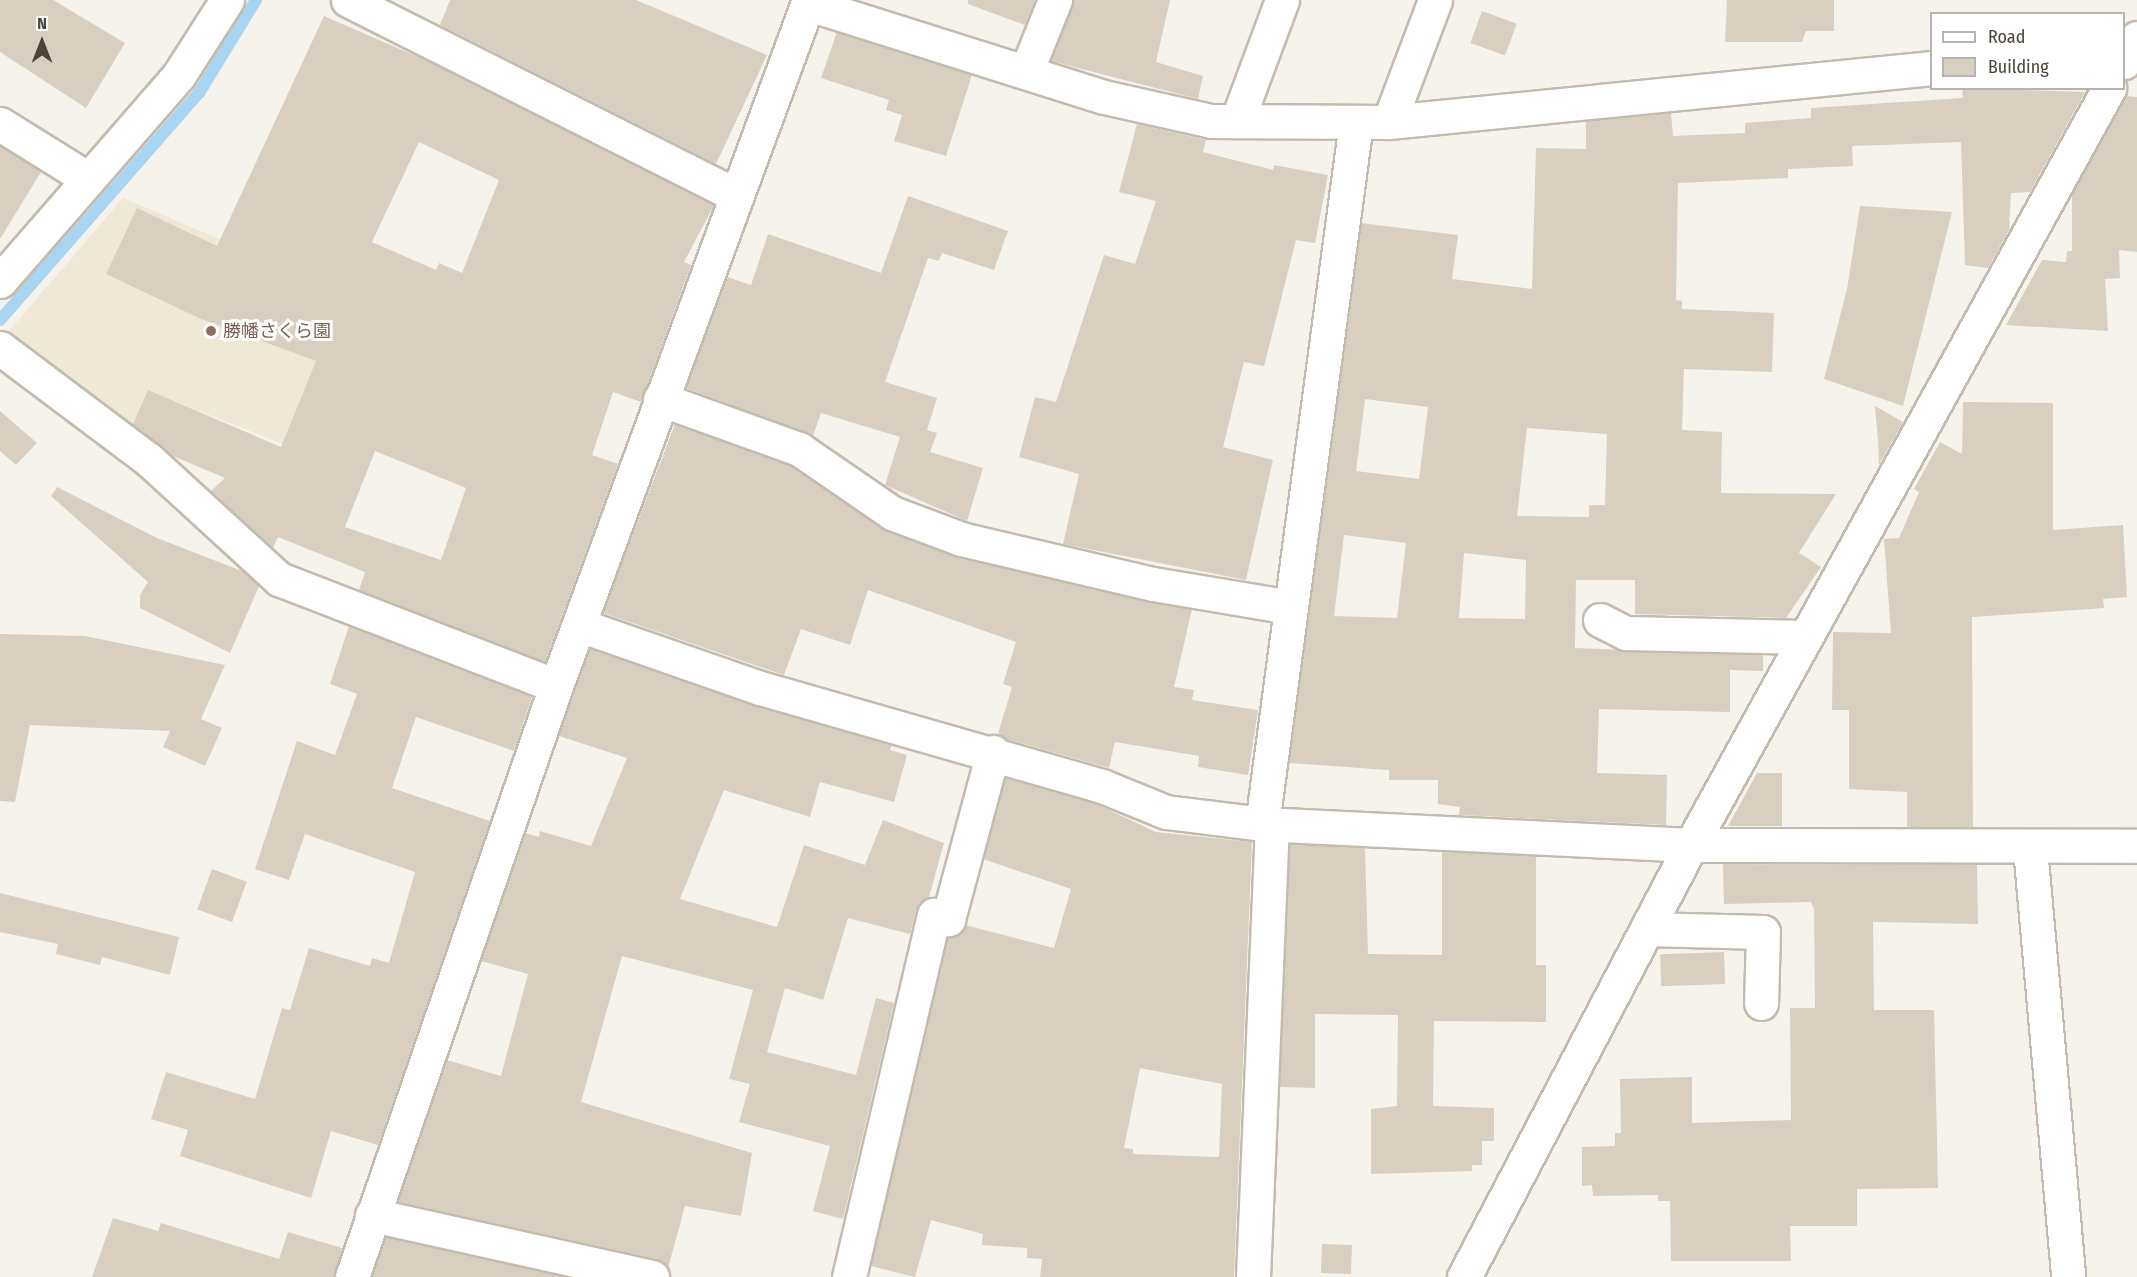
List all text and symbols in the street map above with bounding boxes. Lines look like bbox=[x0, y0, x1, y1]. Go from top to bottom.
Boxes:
north arrow bbox=[12, 12, 72, 72]
legend bbox=[1930, 12, 2125, 90]
text: N bbox=[37, 14, 47, 33]
text: Road bbox=[1988, 26, 2025, 48]
text: Building bbox=[1988, 56, 2049, 78]
place label: 勝幡さくら園 bbox=[223, 320, 331, 342]
marker: 勝幡さくら園 bbox=[204, 324, 218, 338]

